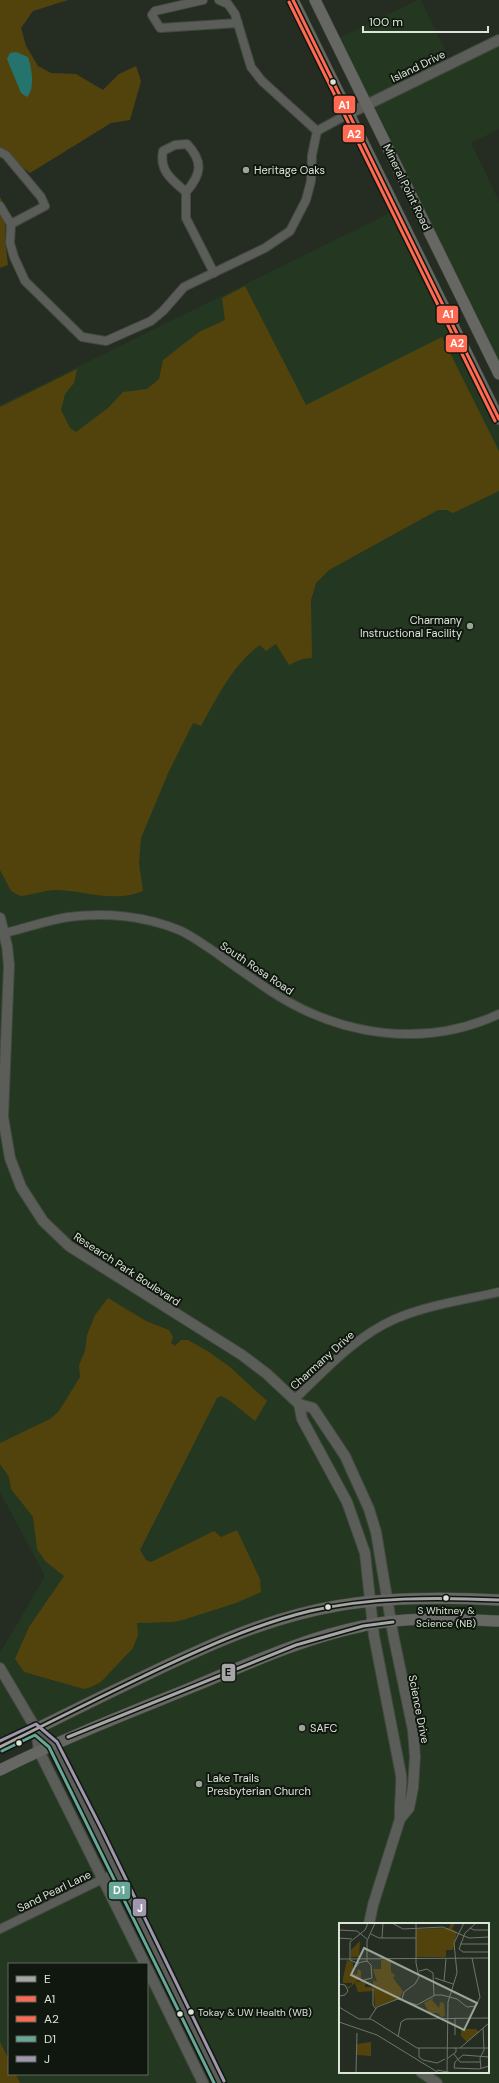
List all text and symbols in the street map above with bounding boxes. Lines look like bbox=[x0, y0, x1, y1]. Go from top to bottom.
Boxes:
scale bar bbox=[363, 8, 488, 34]
text: 100 m bbox=[369, 14, 403, 30]
street label: Island Drive bbox=[389, 47, 447, 85]
unlabelled marker bbox=[328, 77, 338, 87]
line badge: A1 bbox=[333, 95, 356, 114]
text: A1 bbox=[338, 98, 350, 112]
line badge: A2 bbox=[342, 124, 365, 143]
text: A2 bbox=[347, 127, 361, 141]
street label: Mineral Point Road bbox=[380, 142, 434, 233]
place label: Heritage Oaks bbox=[254, 163, 325, 177]
marker: Heritage Oaks bbox=[241, 165, 251, 175]
line badge: A1 bbox=[436, 305, 459, 324]
text: A1 bbox=[442, 307, 454, 321]
line badge: A2 bbox=[445, 334, 468, 353]
text: A2 bbox=[450, 336, 464, 350]
place label: Charmany Instructional Facility bbox=[360, 613, 462, 640]
marker: Charmany Instructional Facility bbox=[465, 621, 475, 631]
street label: South Rosa Road bbox=[218, 938, 296, 998]
street label: Research Park Boulevard bbox=[71, 1229, 183, 1309]
street label: Charmany Drive bbox=[287, 1328, 357, 1392]
marker: S Whitney & Science (NB) bbox=[441, 1593, 451, 1603]
unlabelled marker bbox=[323, 1602, 333, 1612]
place label: S Whitney & Science (NB) bbox=[416, 1604, 476, 1630]
line badge: E bbox=[221, 1663, 236, 1682]
text: E bbox=[225, 1665, 231, 1679]
street label: Science Drive bbox=[406, 1674, 432, 1744]
place label: SAFC bbox=[310, 1721, 338, 1735]
marker: SAFC bbox=[297, 1723, 307, 1733]
unlabelled marker bbox=[14, 1738, 24, 1748]
place label: Lake Trails Presbyterian Church bbox=[207, 1771, 311, 1798]
marker: Lake Trails Presbyterian Church bbox=[194, 1779, 204, 1789]
street label: Sand Pearl Lane bbox=[15, 1867, 93, 1915]
line badge: D1 bbox=[108, 1881, 131, 1900]
text: D1 bbox=[113, 1883, 125, 1897]
line badge: J bbox=[132, 1898, 147, 1917]
text: J bbox=[137, 1901, 143, 1915]
inset map bbox=[339, 1923, 489, 2073]
legend bbox=[8, 1963, 148, 2075]
text: E bbox=[44, 1971, 51, 1987]
text: A1 bbox=[44, 1991, 55, 2007]
place label: Tokay & UW Health (WB) bbox=[198, 2006, 312, 2019]
marker: Tokay & UW Health (WB) bbox=[186, 2007, 196, 2017]
unlabelled marker bbox=[175, 2009, 185, 2019]
text: A2 bbox=[44, 2011, 59, 2027]
text: D1 bbox=[44, 2031, 56, 2047]
text: J bbox=[44, 2051, 50, 2067]

